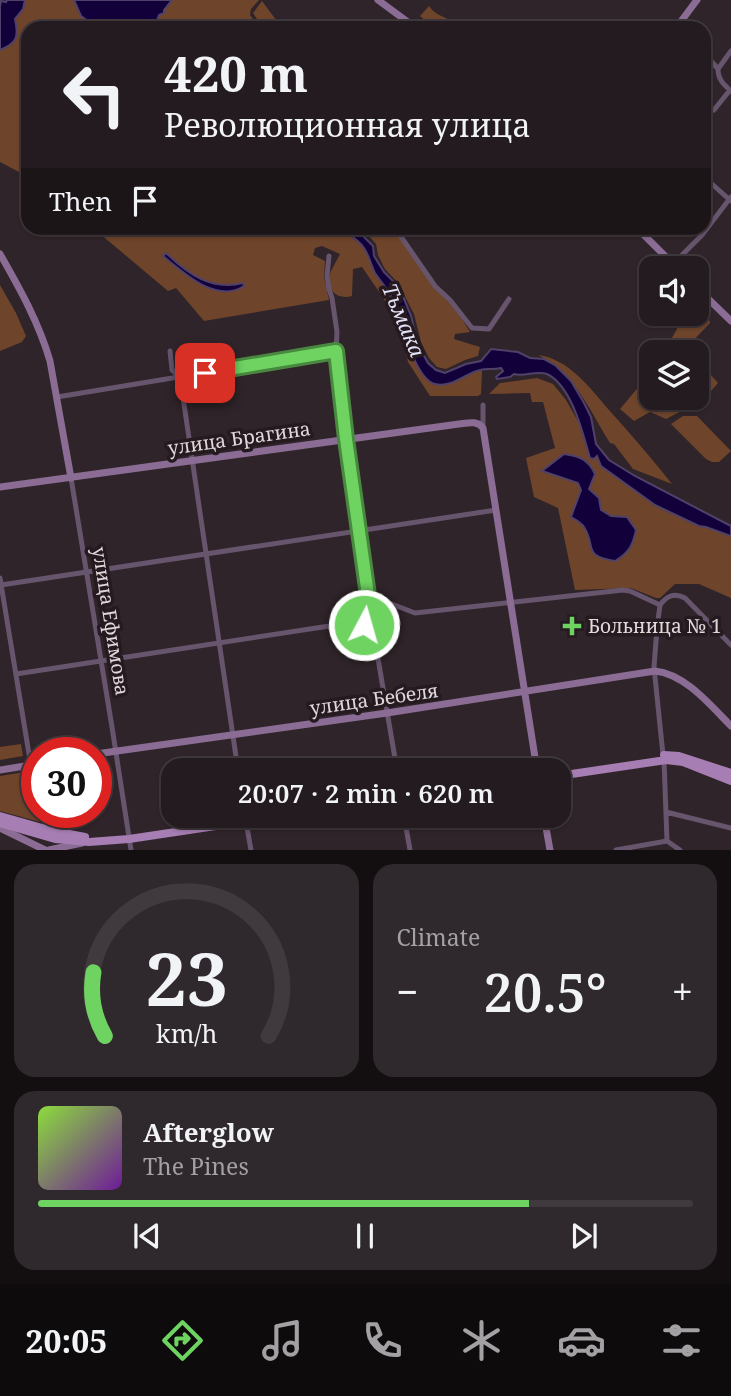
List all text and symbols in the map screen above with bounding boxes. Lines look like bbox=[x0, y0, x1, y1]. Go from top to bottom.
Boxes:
text: 420 m bbox=[164, 40, 308, 106]
icon: left bbox=[49, 49, 140, 140]
text: Революционная улица bbox=[164, 103, 531, 146]
icon: arrive bbox=[126, 182, 164, 220]
text: Then bbox=[49, 183, 112, 219]
map controls bbox=[639, 256, 709, 410]
button: sound bbox=[639, 256, 709, 326]
water label: Тьмака bbox=[376, 279, 432, 361]
button: layers bbox=[639, 340, 709, 410]
pin bbox=[175, 343, 235, 403]
icon: arrive bbox=[186, 354, 224, 392]
street label: улица Брагина bbox=[166, 415, 312, 461]
street label: улица Ефимова bbox=[86, 545, 136, 697]
position arrow bbox=[327, 588, 401, 662]
place label: Больница № 1 bbox=[588, 613, 722, 639]
marker: Больница № 1 bbox=[562, 616, 582, 636]
street label: улица Бебеля bbox=[308, 677, 440, 721]
speed limit sign: 30 bbox=[21, 737, 112, 828]
text: 20:07 · 2 min · 620 m bbox=[238, 775, 494, 811]
text: Climate bbox=[397, 921, 480, 953]
text: 23 bbox=[145, 929, 227, 1028]
text: 20.5° bbox=[484, 956, 607, 1027]
text: − bbox=[397, 965, 419, 1017]
text: + bbox=[672, 965, 693, 1017]
text: km/h bbox=[156, 1016, 217, 1050]
text: Afterglow bbox=[143, 1114, 274, 1150]
text: The Pines bbox=[143, 1150, 249, 1182]
icon: previous bbox=[128, 1217, 166, 1255]
icon: pause bbox=[346, 1217, 384, 1255]
icon: next bbox=[565, 1217, 603, 1255]
icon: directions bbox=[158, 1316, 207, 1365]
icon: music bbox=[258, 1316, 307, 1365]
icon: phone bbox=[358, 1316, 407, 1365]
icon: climate bbox=[457, 1316, 506, 1365]
icon: car bbox=[557, 1316, 606, 1365]
icon: filters bbox=[657, 1316, 706, 1365]
text: 20:05 bbox=[25, 1319, 107, 1362]

